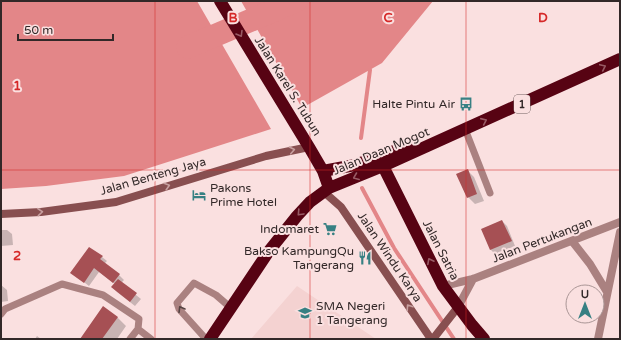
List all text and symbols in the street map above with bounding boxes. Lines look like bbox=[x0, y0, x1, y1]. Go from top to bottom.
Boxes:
text: B bbox=[228, 10, 238, 26]
text: C bbox=[383, 10, 393, 26]
text: D bbox=[538, 10, 548, 26]
scale bar bbox=[18, 16, 113, 42]
text: 50 m bbox=[24, 23, 53, 37]
one-way arrow bbox=[236, 30, 243, 37]
street label: Jalan Karel S. Tubun bbox=[252, 34, 324, 138]
one-way arrow bbox=[598, 64, 606, 72]
text: 1 bbox=[13, 78, 21, 94]
road number: 1 bbox=[514, 95, 530, 113]
bus stop icon: Halte Pintu Air bbox=[458, 96, 474, 112]
place label: Halte Pintu Air bbox=[372, 97, 455, 111]
one-way arrow bbox=[480, 118, 488, 126]
street label: Jalan Daan Mogot bbox=[331, 124, 432, 178]
one-way arrow bbox=[289, 147, 295, 155]
street label: Jalan Benteng Jaya bbox=[99, 154, 207, 198]
one-way arrow bbox=[353, 173, 360, 181]
place label: Pakons Prime Hotel bbox=[210, 181, 277, 209]
one-way arrow bbox=[163, 182, 170, 191]
hotel icon: Pakons Prime Hotel bbox=[191, 187, 207, 203]
one-way arrow bbox=[37, 207, 43, 216]
one-way arrow bbox=[298, 209, 305, 216]
street label: Jalan Windu Karya bbox=[355, 209, 425, 305]
street label: Jalan Pertukangan bbox=[490, 215, 594, 265]
street label: Jalan Satria bbox=[420, 218, 462, 282]
supermarket icon: Indomaret bbox=[322, 221, 338, 237]
place label: Indomaret bbox=[260, 222, 319, 236]
place label: Bakso KampungQu Tangerang bbox=[244, 244, 354, 272]
text: 2 bbox=[13, 248, 21, 264]
restaurant icon: Bakso KampungQu Tangerang bbox=[357, 250, 373, 266]
one-way arrow bbox=[428, 258, 435, 266]
north arrow bbox=[565, 284, 605, 324]
text: U bbox=[581, 288, 589, 301]
place label: SMA Negeri 1 Tangerang bbox=[316, 299, 388, 327]
one-way arrow bbox=[406, 304, 414, 311]
school or university icon: SMA Negeri 1 Tangerang bbox=[297, 305, 313, 321]
one-way arrow bbox=[178, 306, 185, 313]

